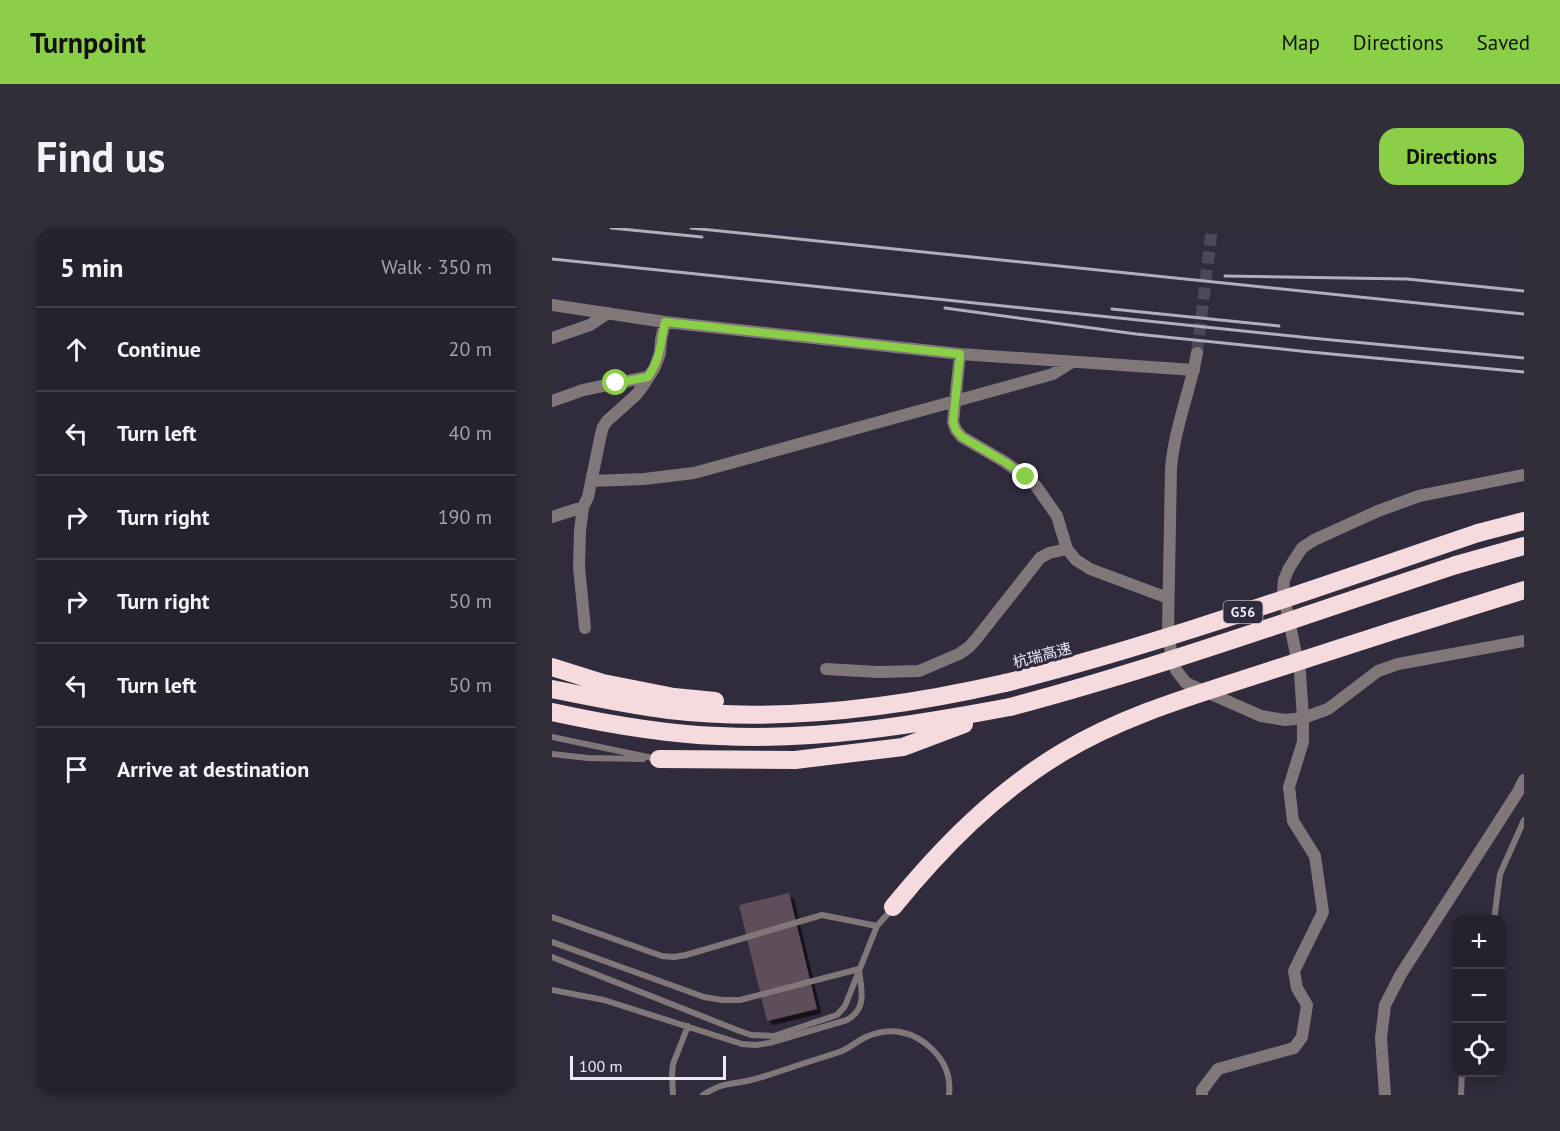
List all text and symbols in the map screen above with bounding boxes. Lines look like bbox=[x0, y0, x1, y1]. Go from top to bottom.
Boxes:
text: Turnpoint bbox=[30, 24, 146, 61]
text: Map bbox=[1281, 29, 1320, 56]
text: Directions bbox=[1353, 29, 1444, 56]
text: Saved bbox=[1477, 29, 1530, 56]
button: Directions bbox=[1379, 128, 1524, 185]
text: Find us bbox=[36, 129, 165, 184]
text: 5 min bbox=[60, 251, 123, 284]
text: Walk · 350 m bbox=[381, 254, 492, 280]
icon: ahead bbox=[60, 333, 93, 366]
text: Continue bbox=[117, 335, 201, 363]
text: 20 m bbox=[449, 336, 492, 362]
route start bbox=[602, 369, 628, 395]
icon: left bbox=[60, 417, 93, 450]
text: Turn left bbox=[117, 419, 197, 447]
text: 40 m bbox=[449, 420, 492, 446]
route end bbox=[1012, 463, 1038, 489]
icon: right bbox=[60, 501, 93, 534]
text: Turn right bbox=[117, 503, 209, 531]
text: 190 m bbox=[438, 504, 492, 530]
icon: right bbox=[60, 585, 93, 618]
text: Turn right bbox=[117, 587, 209, 615]
text: 50 m bbox=[449, 588, 492, 614]
road number: G56 bbox=[1224, 601, 1262, 623]
street label: 杭瑞高速 bbox=[1011, 638, 1073, 672]
icon: left bbox=[60, 669, 93, 702]
text: Turn left bbox=[117, 671, 197, 699]
text: 50 m bbox=[449, 672, 492, 698]
icon: arrive bbox=[60, 753, 93, 786]
text: Arrive at destination bbox=[117, 755, 309, 783]
map controls bbox=[1452, 915, 1506, 1077]
button: + bbox=[1452, 915, 1506, 969]
button: − bbox=[1452, 969, 1506, 1023]
button: locate bbox=[1452, 1023, 1506, 1077]
scale bar bbox=[570, 1053, 726, 1080]
text: 100 m bbox=[579, 1056, 622, 1076]

